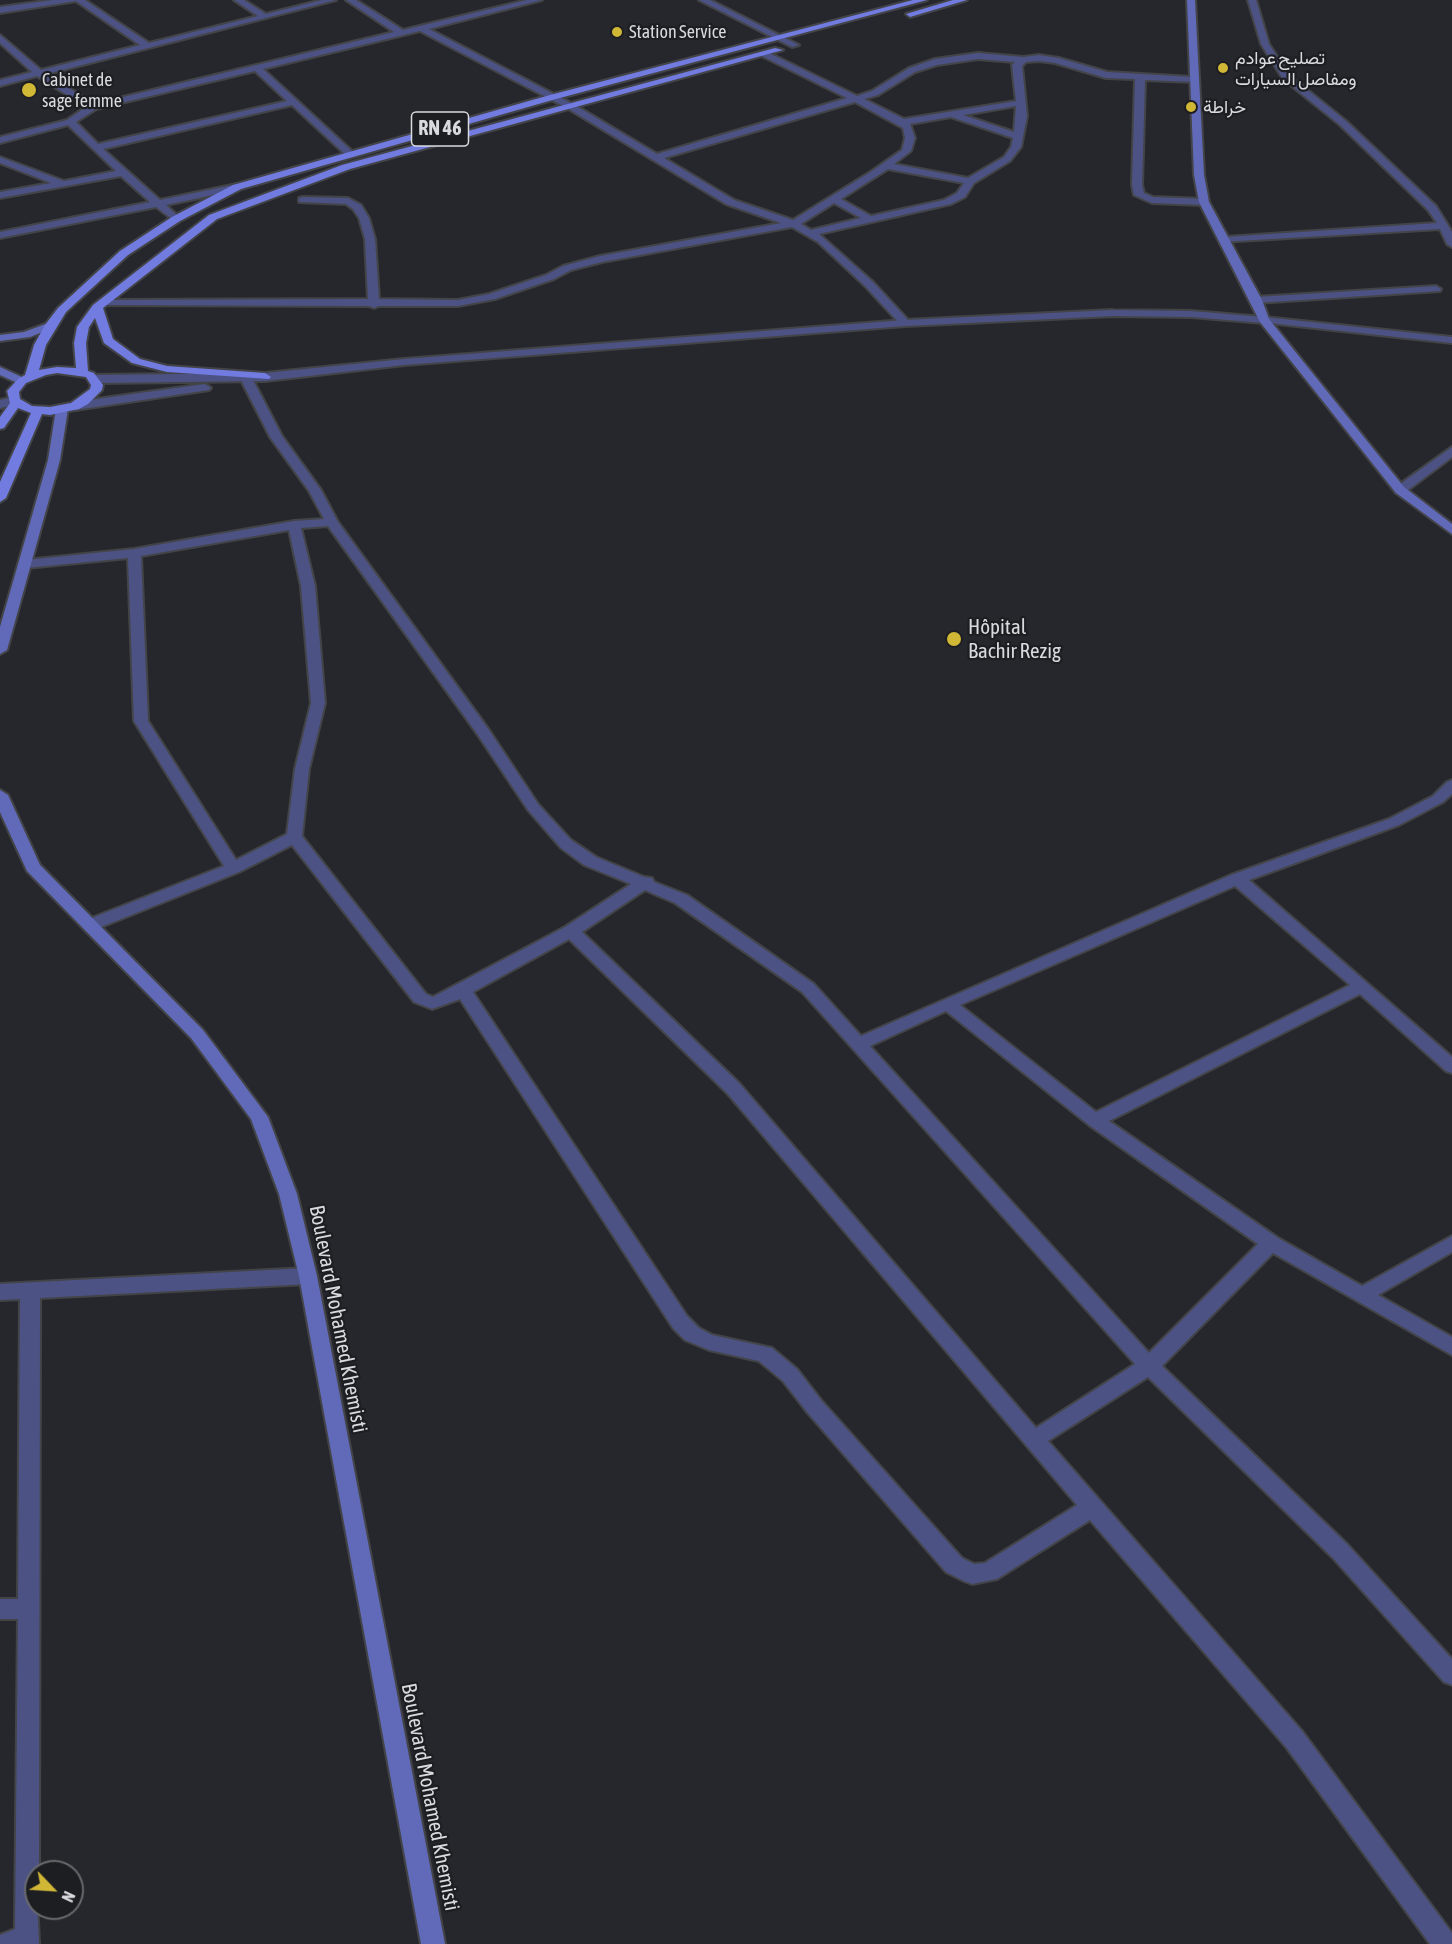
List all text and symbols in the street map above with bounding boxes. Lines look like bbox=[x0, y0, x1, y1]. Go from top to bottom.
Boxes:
place label: Station Service bbox=[629, 21, 727, 43]
marker: Station Service bbox=[610, 25, 624, 39]
place label: تصليح عوادم ومفاصل السيارات bbox=[1235, 47, 1356, 90]
marker: تصليح عوادم ومفاصل السيارات bbox=[1216, 61, 1230, 75]
place label: Cabinet de sage femme bbox=[42, 69, 122, 112]
marker: Cabinet de sage femme bbox=[20, 81, 38, 99]
place label: خراطة bbox=[1203, 96, 1246, 118]
marker: خراطة bbox=[1184, 100, 1198, 114]
road number: RN 46 bbox=[412, 112, 468, 146]
place label: Hôpital Bachir Rezig bbox=[968, 614, 1061, 664]
marker: Hôpital Bachir Rezig bbox=[945, 630, 963, 648]
street label: Boulevard Mohamed Khemisti bbox=[304, 1203, 372, 1435]
street label: Boulevard Mohamed Khemisti bbox=[396, 1681, 464, 1913]
north arrow bbox=[24, 1860, 84, 1920]
text: N bbox=[58, 1889, 79, 1905]

